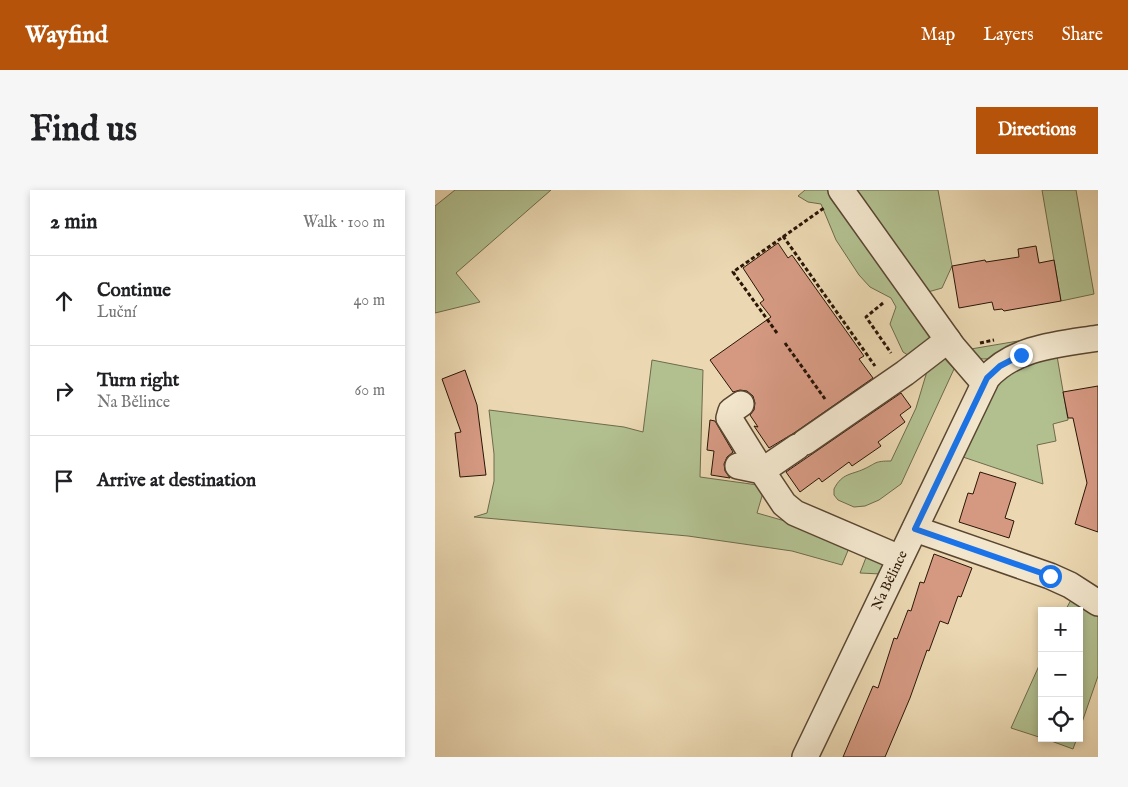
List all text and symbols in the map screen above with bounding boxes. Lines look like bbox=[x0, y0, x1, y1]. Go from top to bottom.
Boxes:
text: Wayfind bbox=[25, 20, 108, 51]
text: Map bbox=[921, 24, 955, 47]
text: Layers bbox=[983, 24, 1034, 47]
text: Share bbox=[1062, 24, 1103, 47]
button: Directions bbox=[976, 107, 1098, 154]
text: Find us bbox=[30, 108, 137, 153]
text: 2 min bbox=[50, 209, 97, 236]
text: Walk · 100 m bbox=[303, 213, 385, 233]
text: Continue bbox=[97, 279, 171, 303]
icon: ahead bbox=[50, 287, 78, 315]
text: 40 m bbox=[353, 291, 385, 311]
text: Luční bbox=[97, 303, 136, 323]
route end bbox=[1010, 344, 1033, 367]
text: Turn right bbox=[97, 369, 179, 393]
icon: right bbox=[50, 377, 78, 405]
text: 60 m bbox=[355, 381, 385, 401]
text: Na Bělince bbox=[97, 393, 170, 413]
icon: arrive bbox=[50, 467, 78, 495]
text: Arrive at destination bbox=[97, 469, 256, 493]
street label: Na Bělince bbox=[868, 547, 912, 613]
route start bbox=[1039, 565, 1062, 588]
map controls bbox=[1038, 607, 1083, 742]
button: + bbox=[1038, 607, 1083, 652]
button: − bbox=[1038, 652, 1083, 697]
button: locate bbox=[1038, 697, 1083, 742]

